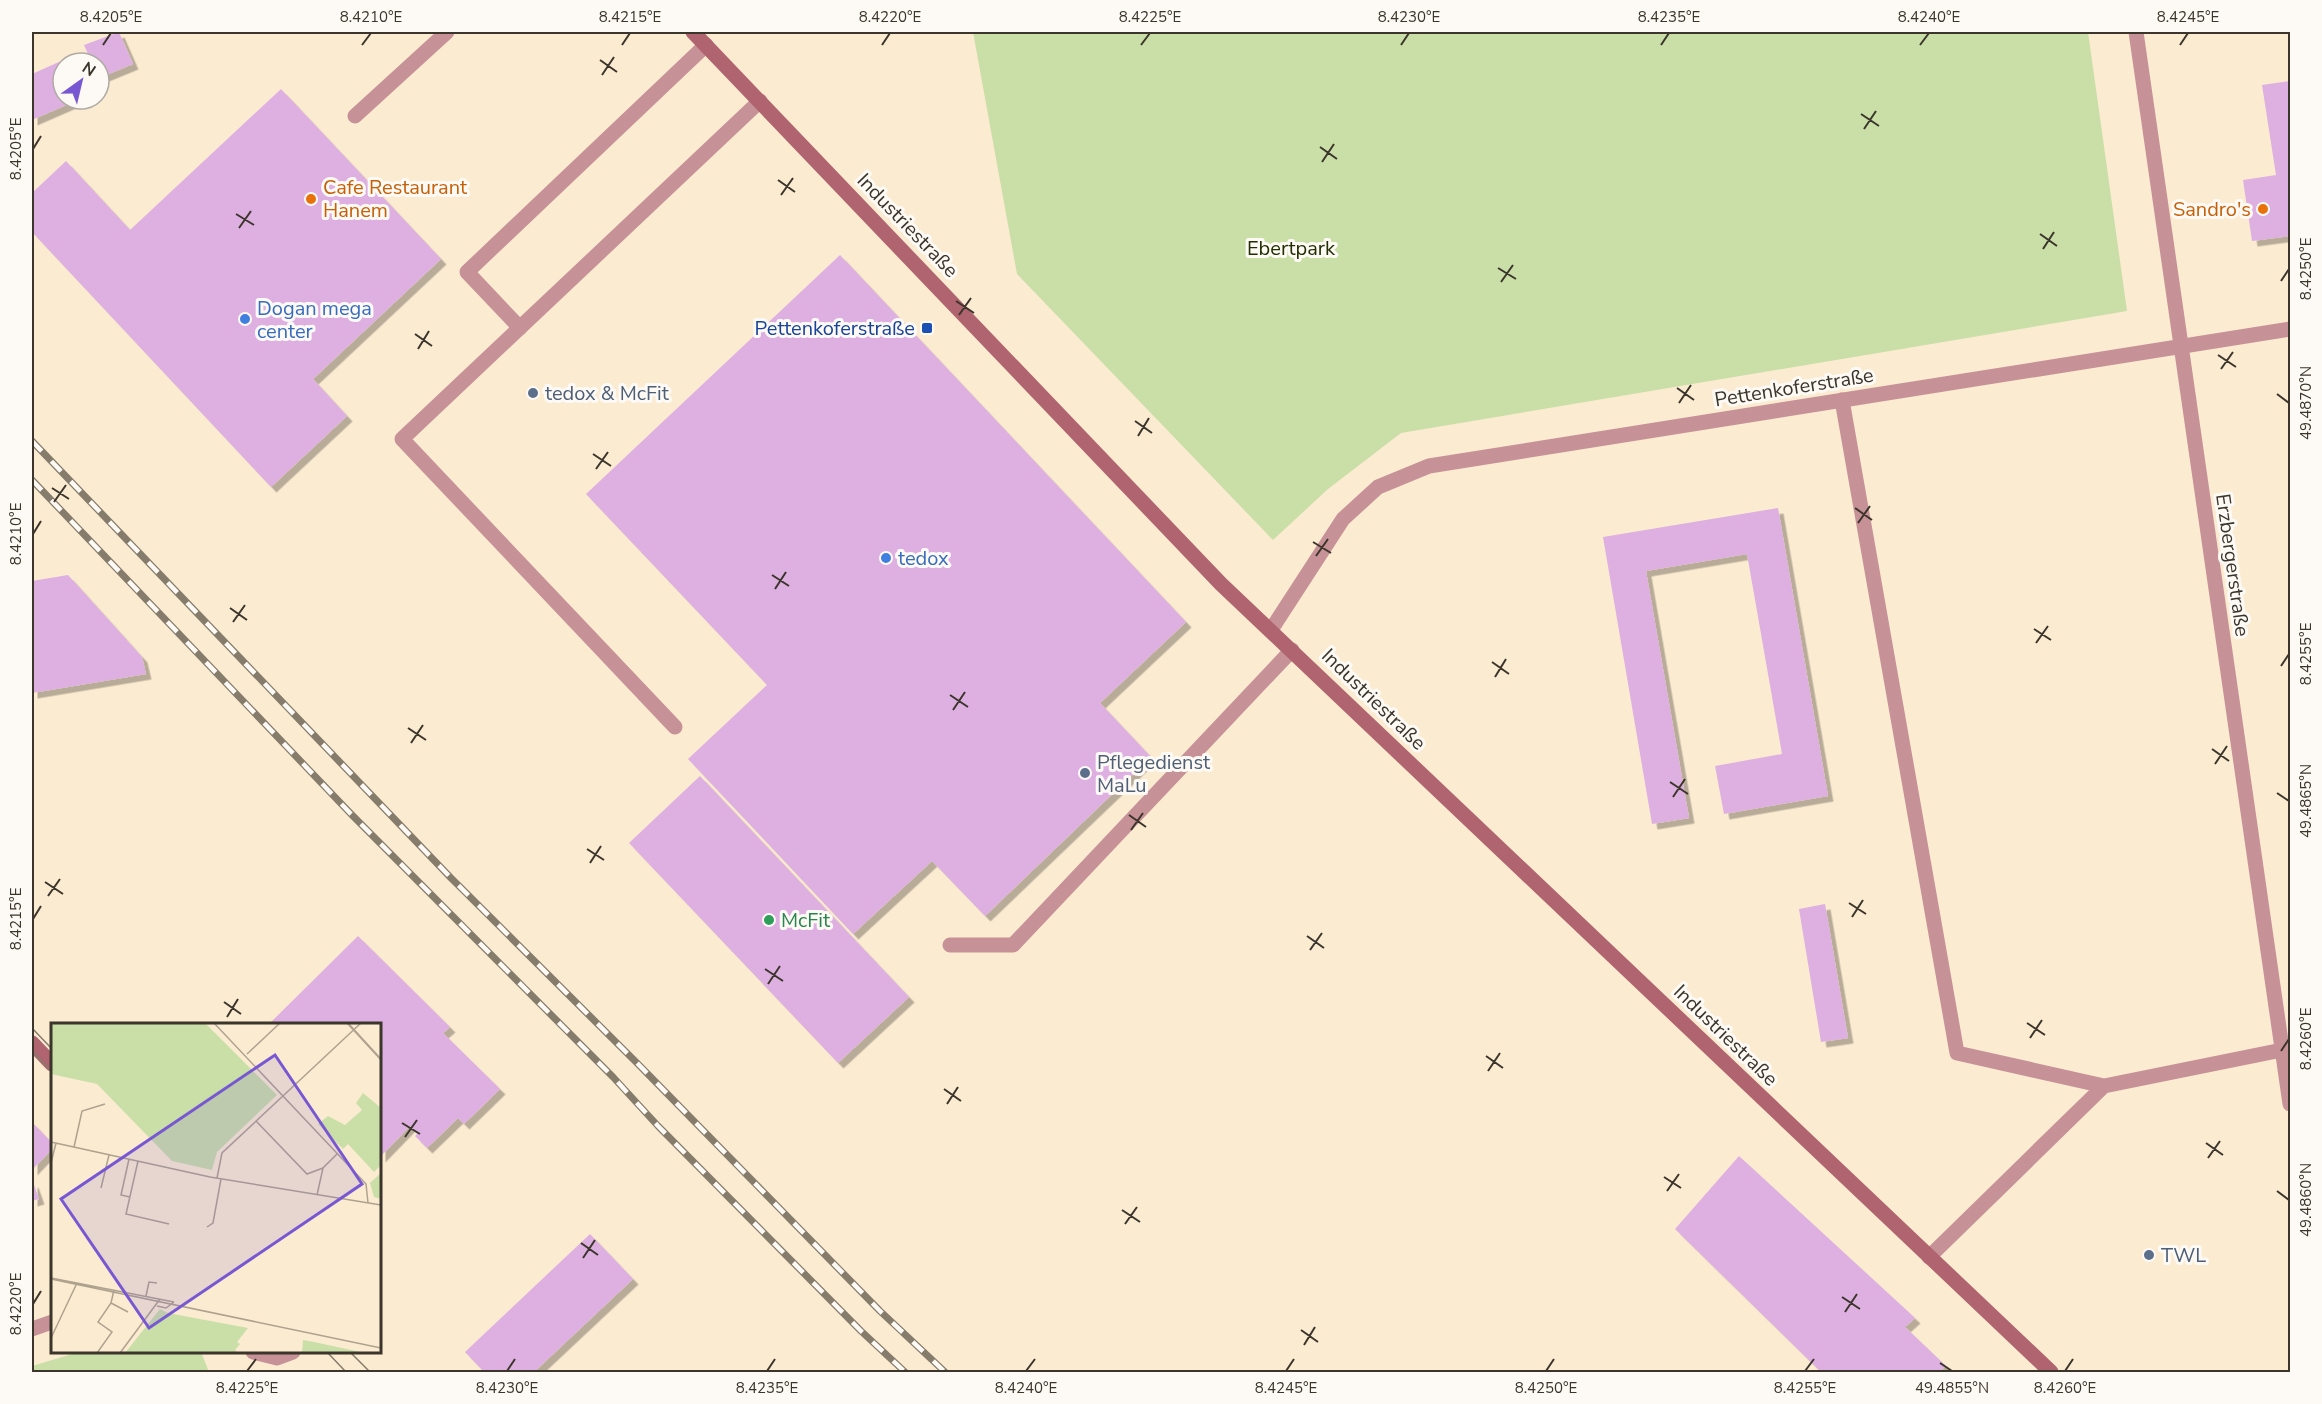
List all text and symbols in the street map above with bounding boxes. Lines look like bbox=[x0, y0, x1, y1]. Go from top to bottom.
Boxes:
text: 8.4205°E bbox=[80, 7, 142, 27]
text: 8.4210°E bbox=[340, 7, 402, 27]
text: 8.4215°E bbox=[599, 7, 661, 27]
text: 8.4220°E bbox=[859, 7, 921, 27]
text: 8.4225°E bbox=[1119, 7, 1181, 27]
text: 8.4230°E bbox=[1378, 7, 1440, 27]
text: 8.4235°E bbox=[1638, 7, 1700, 27]
text: 8.4240°E bbox=[1898, 7, 1960, 27]
text: 8.4245°E bbox=[2157, 7, 2219, 27]
north arrow bbox=[51, 51, 111, 111]
text: N bbox=[78, 57, 100, 82]
text: 8.4205°E bbox=[6, 118, 26, 180]
street label: Industriestraße bbox=[851, 167, 964, 283]
place label: Cafe Restaurant Hanem bbox=[323, 174, 468, 224]
marker: Cafe Restaurant Hanem bbox=[304, 192, 318, 206]
place label: Sandro's bbox=[2173, 196, 2251, 223]
marker: Sandro's bbox=[2256, 202, 2270, 216]
park label: Ebertpark bbox=[1247, 235, 1336, 262]
text: 8.4250°E bbox=[2296, 238, 2316, 300]
place label: Dogan mega center bbox=[257, 295, 372, 345]
marker: Dogan mega center bbox=[238, 312, 252, 326]
place label: Pettenkoferstraße bbox=[755, 315, 915, 342]
marker: Pettenkoferstraße bbox=[920, 321, 934, 335]
street label: Pettenkoferstraße bbox=[1713, 362, 1875, 413]
text: 49.4870°N bbox=[2296, 366, 2316, 440]
place label: tedox & McFit bbox=[545, 380, 670, 407]
marker: tedox & McFit bbox=[526, 386, 540, 400]
street label: Erzbergerstraße bbox=[2209, 492, 2256, 638]
text: 8.4210°E bbox=[6, 503, 26, 565]
place label: tedox bbox=[898, 545, 949, 572]
marker: tedox bbox=[879, 551, 893, 565]
text: 8.4255°E bbox=[2296, 623, 2316, 685]
street label: Industriestraße bbox=[1316, 643, 1432, 756]
place label: Pflegedienst MaLu bbox=[1097, 749, 1211, 799]
text: 49.4865°N bbox=[2296, 764, 2316, 838]
marker: Pflegedienst MaLu bbox=[1078, 766, 1092, 780]
text: 8.4215°E bbox=[6, 888, 26, 950]
place label: McFit bbox=[781, 907, 831, 934]
marker: McFit bbox=[762, 913, 776, 927]
street label: Industriestraße bbox=[1668, 979, 1784, 1092]
text: 8.4260°E bbox=[2296, 1008, 2316, 1070]
inset map bbox=[51, 1023, 381, 1353]
text: 49.4860°N bbox=[2296, 1163, 2316, 1237]
place label: TWL bbox=[2161, 1242, 2206, 1269]
marker: TWL bbox=[2142, 1248, 2156, 1262]
text: 8.4220°E bbox=[6, 1273, 26, 1335]
text: 8.4225°E bbox=[216, 1378, 278, 1398]
text: 8.4230°E bbox=[476, 1378, 538, 1398]
text: 8.4235°E bbox=[736, 1378, 798, 1398]
text: 8.4240°E bbox=[995, 1378, 1057, 1398]
text: 8.4245°E bbox=[1255, 1378, 1317, 1398]
text: 8.4250°E bbox=[1515, 1378, 1577, 1398]
text: 8.4255°E bbox=[1774, 1378, 1836, 1398]
text: 49.4855°N bbox=[1915, 1378, 1989, 1398]
text: 8.4260°E bbox=[2034, 1378, 2096, 1398]

